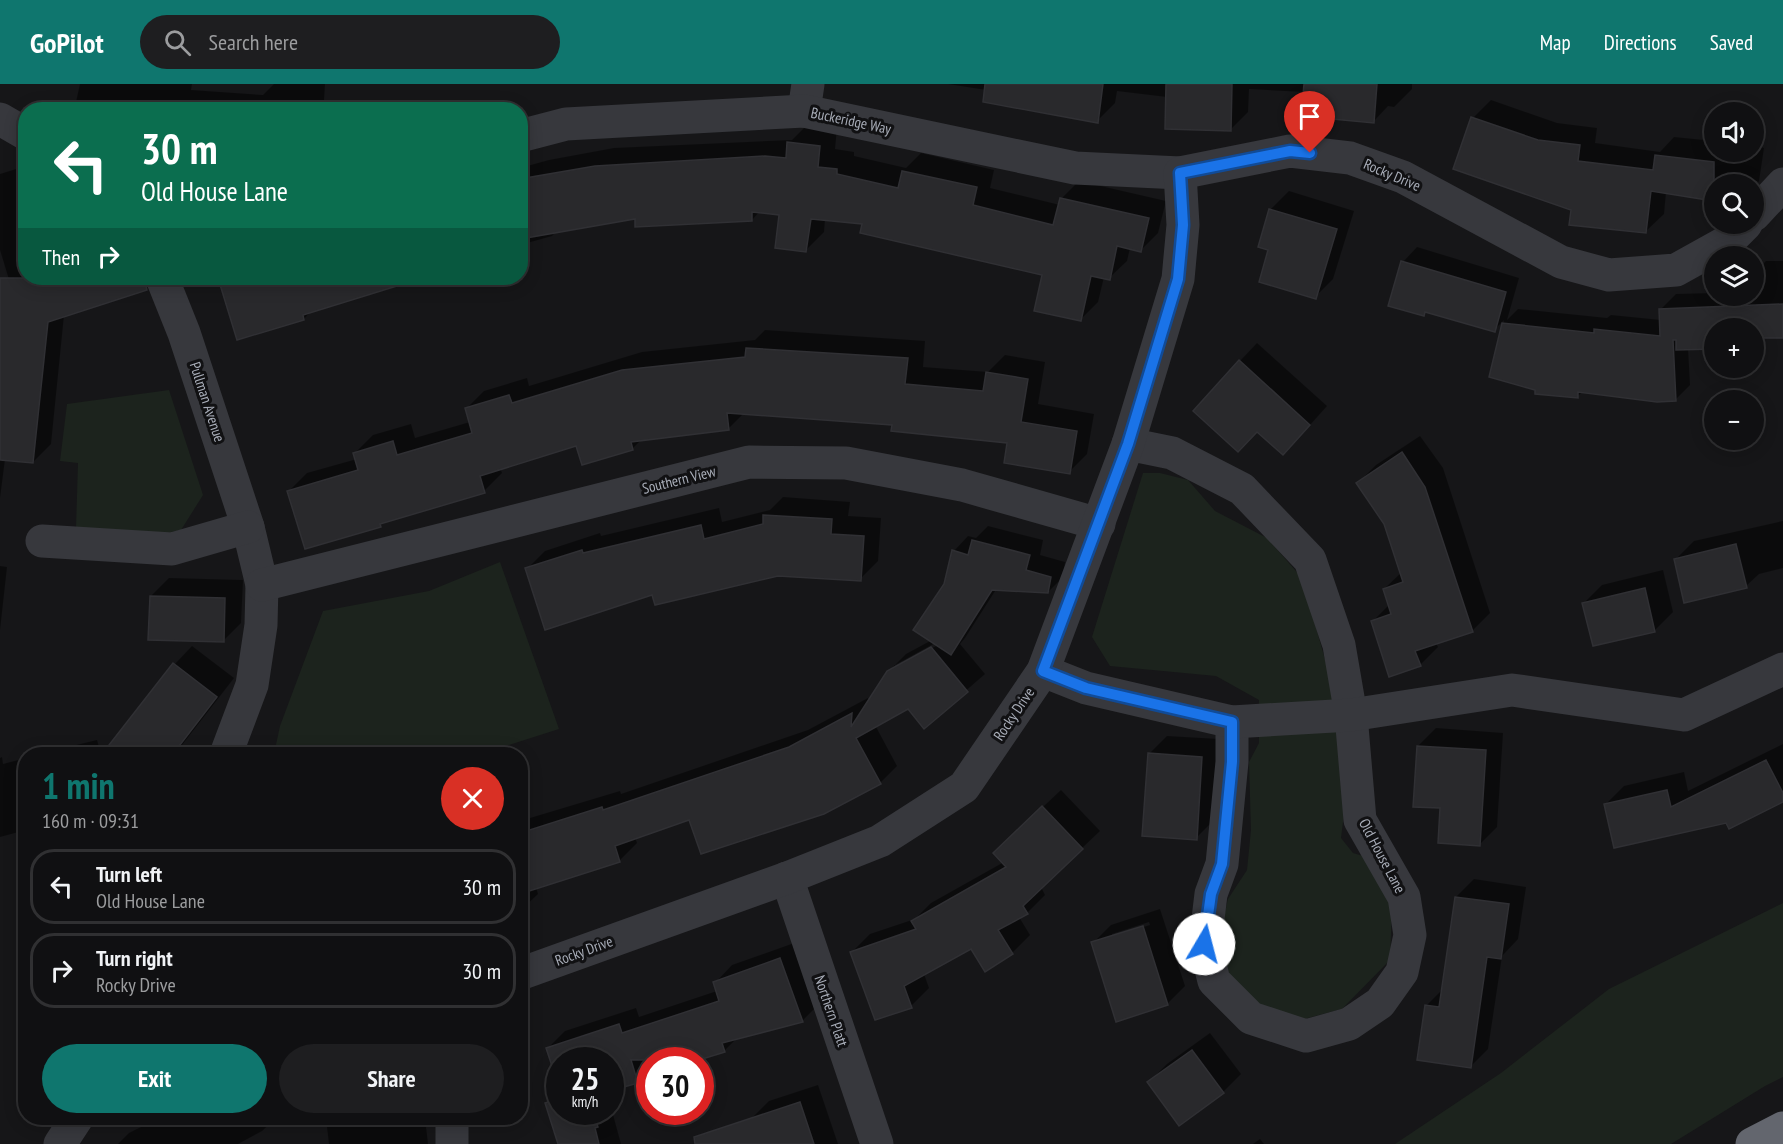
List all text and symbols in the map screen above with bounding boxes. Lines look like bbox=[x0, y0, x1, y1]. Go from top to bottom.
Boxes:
search box bbox=[140, 15, 560, 69]
text: GoPilot bbox=[30, 24, 104, 61]
icon: search bbox=[161, 26, 194, 59]
text: Search here bbox=[209, 28, 298, 56]
text: Map bbox=[1540, 29, 1571, 56]
text: Directions bbox=[1604, 29, 1677, 56]
text: Saved bbox=[1710, 29, 1753, 56]
pin bbox=[1284, 91, 1335, 153]
icon: arrive bbox=[1293, 100, 1326, 133]
map controls bbox=[1704, 102, 1764, 450]
button: sound bbox=[1704, 102, 1764, 162]
street label: Buckeridge Way bbox=[809, 103, 893, 138]
text: 30 m bbox=[141, 121, 218, 176]
icon: left bbox=[42, 126, 120, 204]
street label: Rocky Drive bbox=[1361, 154, 1423, 195]
text: Old House Lane bbox=[141, 174, 288, 208]
button: search bbox=[1704, 174, 1764, 234]
icon: right bbox=[92, 240, 125, 273]
text: Then bbox=[42, 243, 80, 271]
button: layers bbox=[1704, 246, 1764, 306]
button: + bbox=[1704, 318, 1764, 378]
street label: Pullman Avenue bbox=[186, 359, 229, 444]
button: − bbox=[1704, 390, 1764, 450]
street label: Southern View bbox=[640, 461, 718, 498]
street label: Rocky Drive bbox=[989, 684, 1038, 744]
text: 1 min bbox=[42, 762, 115, 809]
button: close bbox=[441, 767, 504, 830]
text: 160 m · 09:31 bbox=[42, 808, 139, 834]
street label: Old House Lane bbox=[1355, 815, 1410, 896]
text: Turn left bbox=[96, 860, 162, 888]
icon: left bbox=[45, 870, 78, 903]
text: 30 m bbox=[462, 873, 501, 901]
text: Old House Lane bbox=[96, 888, 205, 914]
position arrow bbox=[1172, 912, 1236, 976]
street label: Rocky Drive bbox=[552, 931, 615, 970]
text: Turn right bbox=[96, 944, 173, 972]
icon: right bbox=[45, 954, 78, 987]
text: 30 m bbox=[462, 957, 501, 985]
text: Rocky Drive bbox=[96, 972, 176, 998]
street label: Northern Platt bbox=[810, 973, 853, 1049]
button: Exit bbox=[42, 1044, 267, 1113]
button: Share bbox=[279, 1044, 504, 1113]
speed limit sign: 30 bbox=[636, 1047, 714, 1125]
text: 25 bbox=[571, 1059, 599, 1098]
text: km/h bbox=[572, 1092, 598, 1111]

